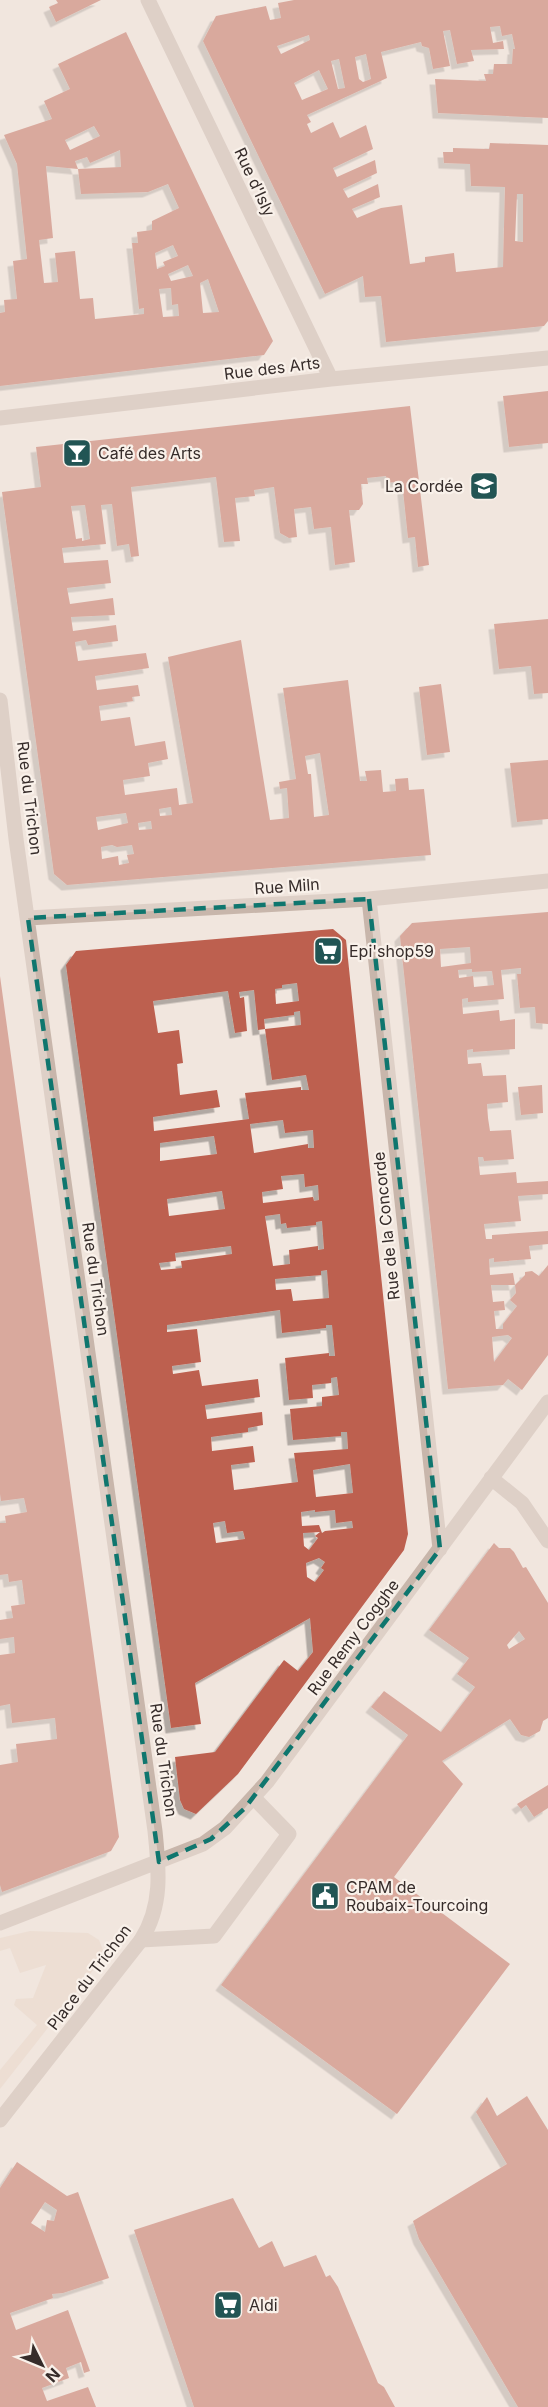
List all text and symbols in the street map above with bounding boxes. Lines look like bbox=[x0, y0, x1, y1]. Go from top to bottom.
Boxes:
street label: Rue d'Isly bbox=[230, 144, 280, 220]
street label: Rue des Arts bbox=[223, 352, 321, 384]
bar icon: Café des Arts bbox=[61, 437, 93, 469]
place label: Café des Arts bbox=[98, 443, 201, 463]
school or university icon: La Cordée bbox=[468, 470, 500, 502]
place label: La Cordée bbox=[385, 476, 463, 496]
street label: Rue du Trichon bbox=[13, 740, 47, 856]
street label: Rue Miln bbox=[254, 874, 320, 898]
supermarket icon: Epi'shop59 bbox=[312, 935, 344, 967]
place label: Epi'shop59 bbox=[349, 941, 434, 961]
street label: Rue de la Concorde bbox=[368, 1151, 404, 1301]
street label: Rue du Trichon bbox=[78, 1221, 114, 1337]
street label: Rue Remy Cogghe bbox=[303, 1575, 403, 1699]
street label: Rue du Trichon bbox=[146, 1702, 182, 1818]
place label: CPAM de Roubaix-Tourcoing bbox=[346, 1877, 488, 1915]
public building icon: CPAM de Roubaix-Tourcoing bbox=[309, 1880, 341, 1912]
street label: Place du Trichon bbox=[43, 1920, 135, 2034]
supermarket icon: Aldi bbox=[212, 2289, 244, 2321]
place label: Aldi bbox=[249, 2295, 278, 2315]
north arrow bbox=[12, 2335, 72, 2395]
text: N bbox=[41, 2364, 64, 2387]

